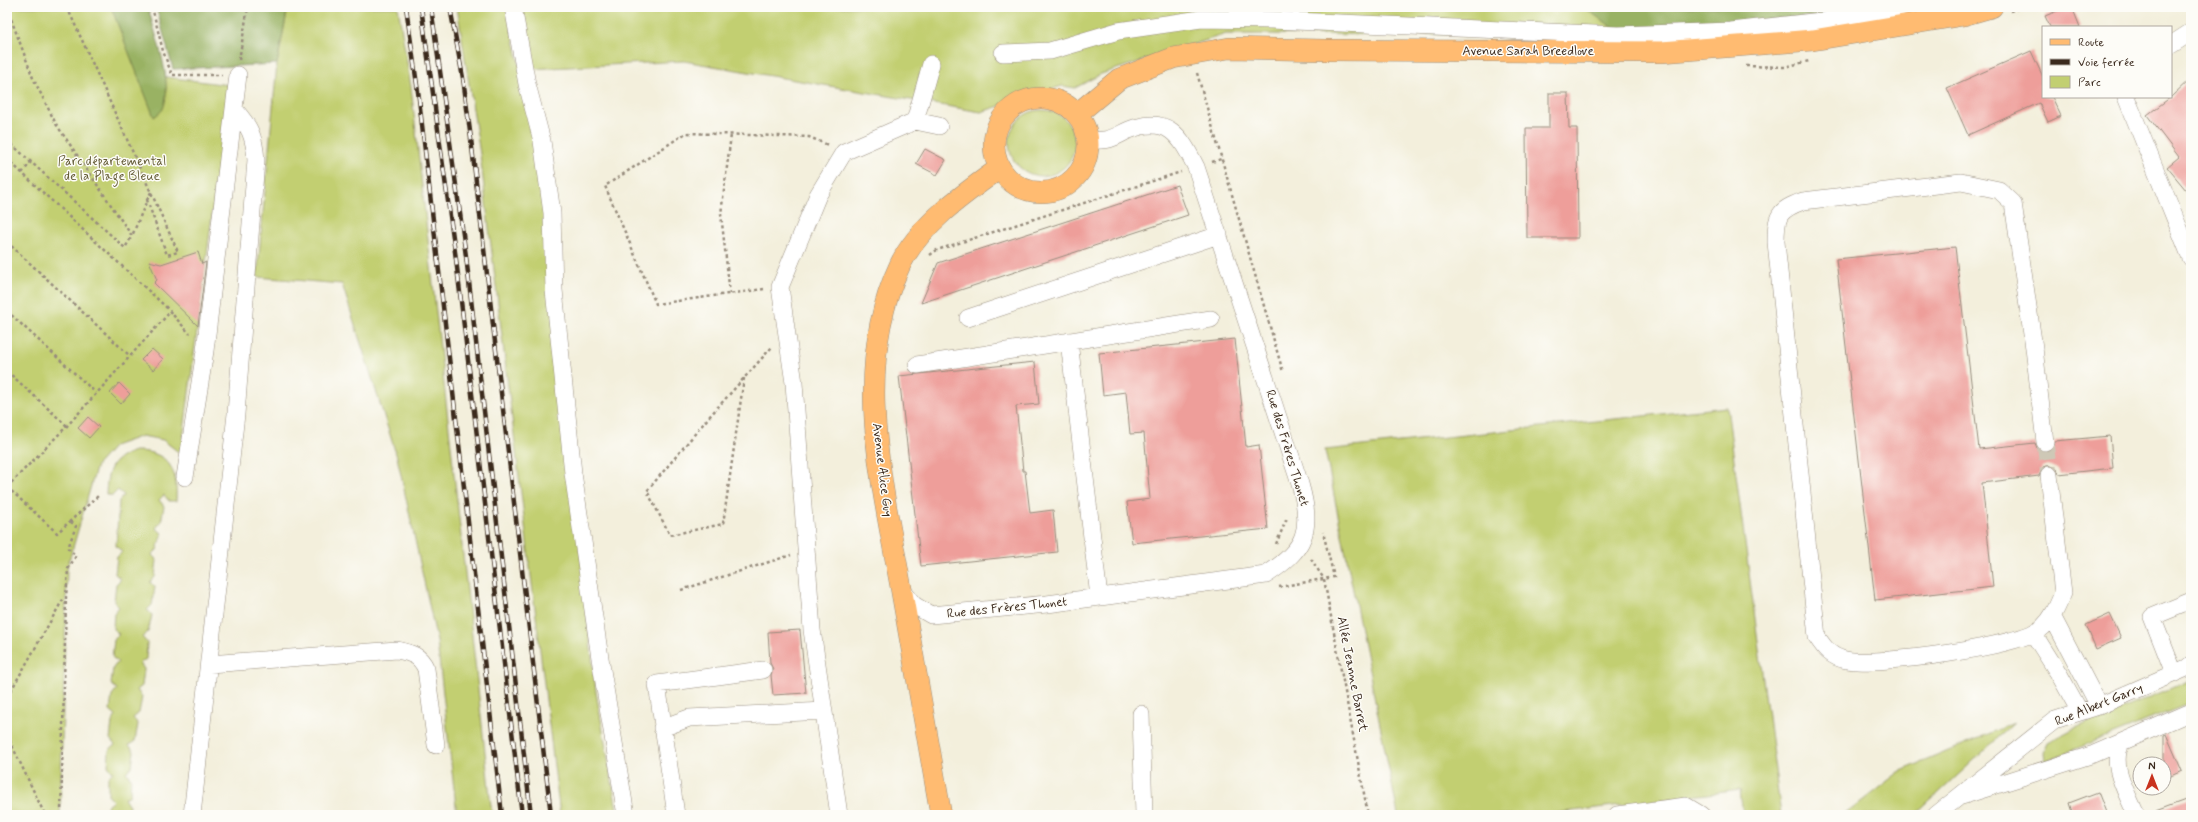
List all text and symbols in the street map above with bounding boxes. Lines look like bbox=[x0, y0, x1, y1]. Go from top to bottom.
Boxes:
legend bbox=[2042, 26, 2172, 98]
text: Route bbox=[2078, 35, 2104, 51]
street label: Avenue Sarah Breedlove bbox=[1462, 43, 1594, 60]
text: Voie ferrée bbox=[2078, 55, 2135, 71]
text: Parc bbox=[2078, 75, 2101, 91]
park label: Parc départemental de la Plage Bleue bbox=[58, 153, 166, 187]
street label: Rue des Frères Thonet bbox=[1261, 388, 1313, 508]
street label: Avenue Alice Guy bbox=[868, 422, 896, 518]
street label: Rue des Frères Thonet bbox=[946, 593, 1068, 623]
street label: Allée Jeanne Barret bbox=[1332, 615, 1372, 733]
street label: Rue Albert Garry bbox=[2052, 680, 2146, 730]
north arrow bbox=[2132, 756, 2172, 796]
text: N bbox=[2148, 760, 2156, 774]

